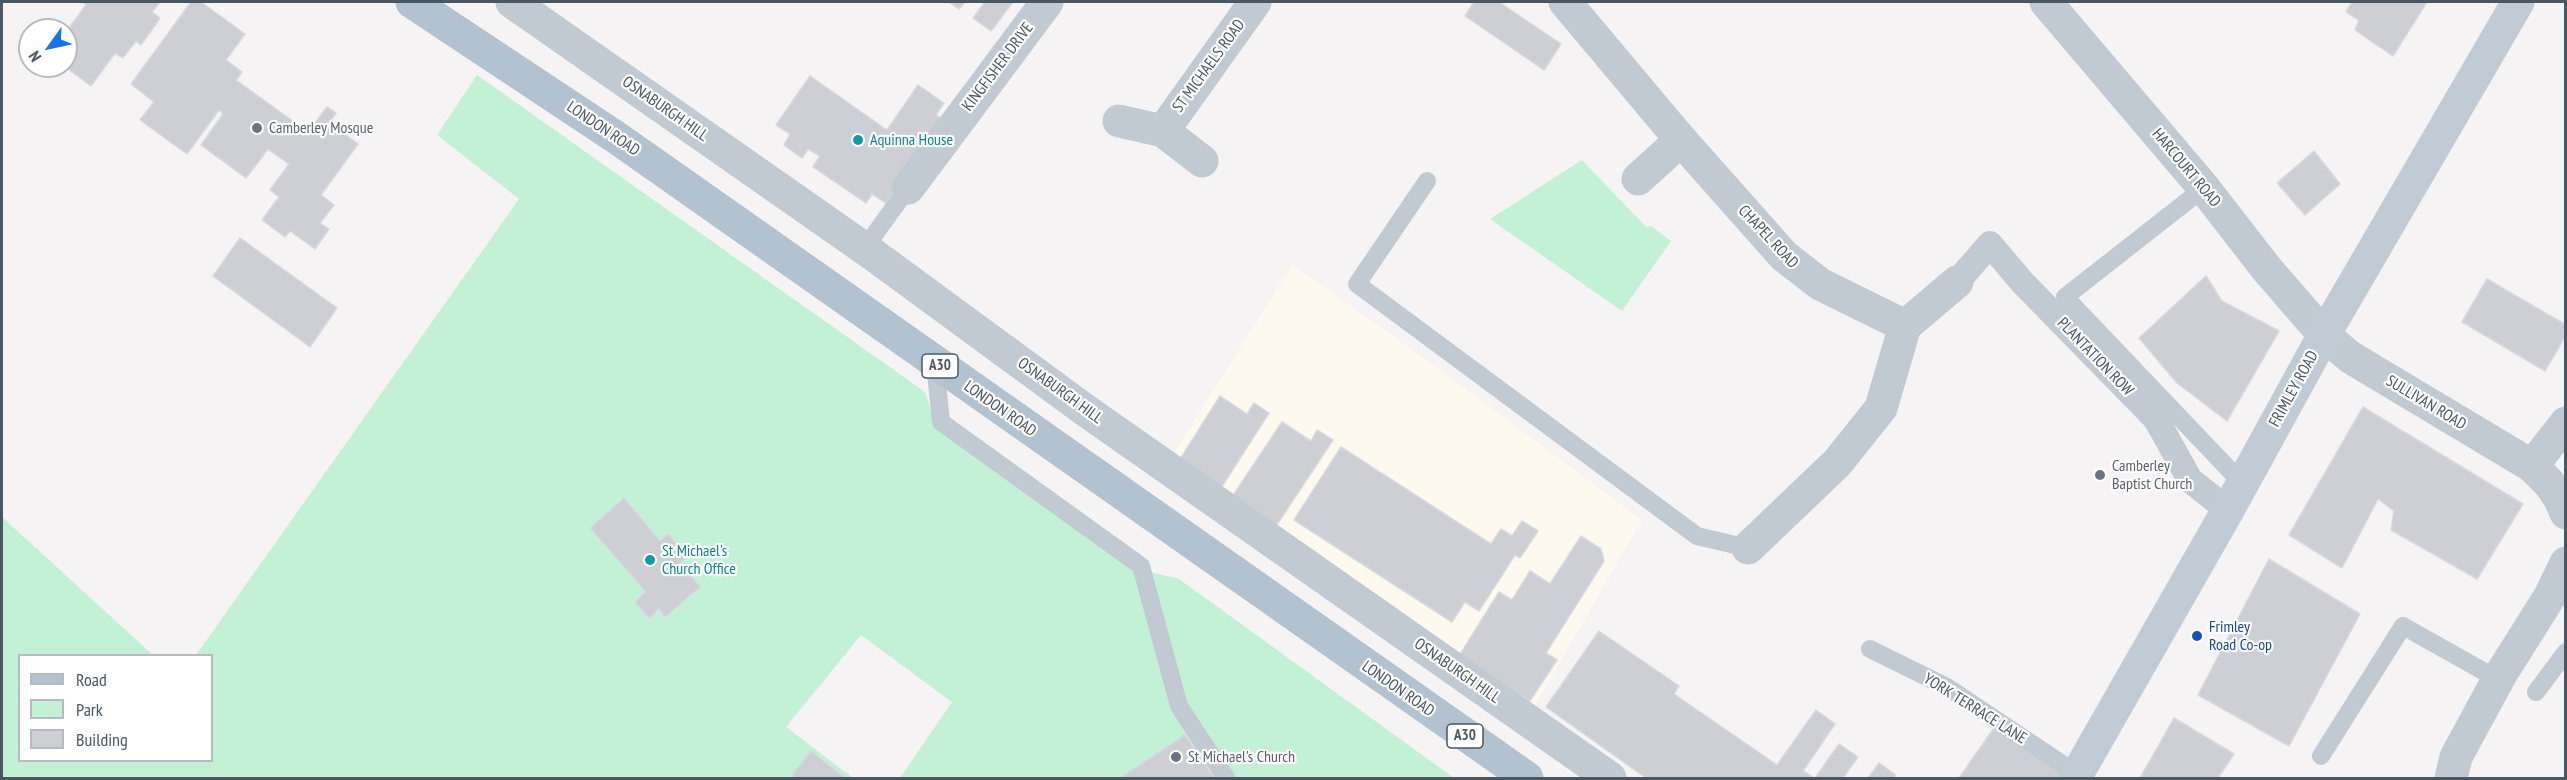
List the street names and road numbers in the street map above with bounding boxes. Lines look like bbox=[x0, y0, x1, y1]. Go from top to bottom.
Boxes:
street label: ST MICHAELS ROAD bbox=[1169, 16, 1249, 116]
street label: KINGFISHER DRIVE bbox=[958, 19, 1038, 115]
street label: OSNABURGH HILL bbox=[618, 72, 712, 146]
street label: LONDON ROAD bbox=[563, 98, 643, 160]
street label: HARCOURT ROAD bbox=[2148, 125, 2224, 211]
street label: CHAPEL ROAD bbox=[1734, 201, 1802, 273]
street label: PLANTATION ROW bbox=[2053, 314, 2137, 400]
street label: FRIMLEY ROAD bbox=[2265, 348, 2323, 430]
road number: A30 bbox=[922, 354, 958, 378]
street label: OSNABURGH HILL bbox=[1014, 354, 1106, 428]
street label: SULLIVAN ROAD bbox=[2382, 372, 2470, 434]
street label: LONDON ROAD bbox=[960, 377, 1040, 441]
street label: OSNABURGH HILL bbox=[1410, 634, 1504, 708]
street label: LONDON ROAD bbox=[1358, 657, 1438, 721]
street label: YORK TERRACE LANE bbox=[1920, 670, 2030, 748]
road number: A30 bbox=[1447, 724, 1483, 748]

